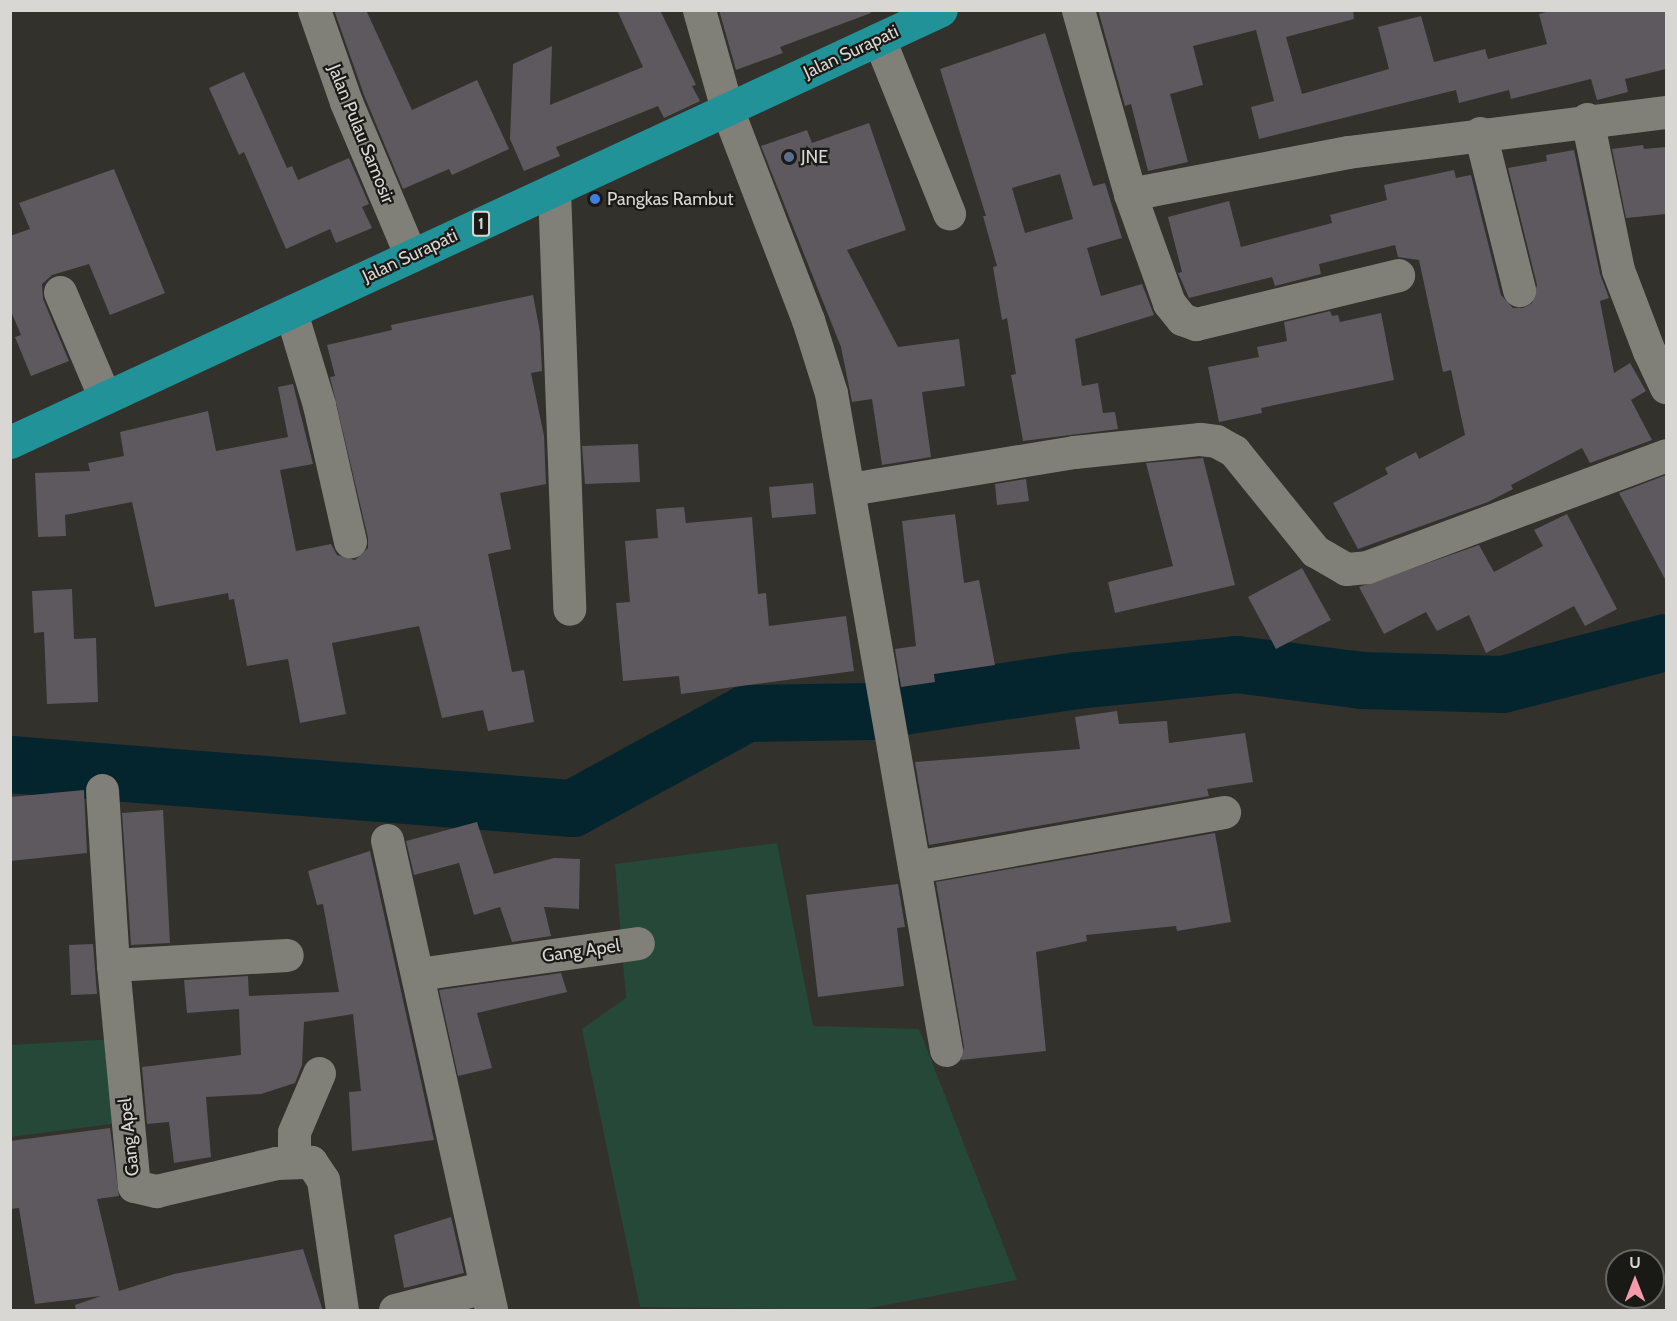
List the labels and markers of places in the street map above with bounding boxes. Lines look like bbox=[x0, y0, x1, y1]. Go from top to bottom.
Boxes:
place label: JNE bbox=[801, 146, 828, 168]
marker: JNE bbox=[782, 150, 796, 164]
place label: Pangkas Rambut bbox=[607, 188, 734, 210]
marker: Pangkas Rambut bbox=[588, 192, 602, 206]

